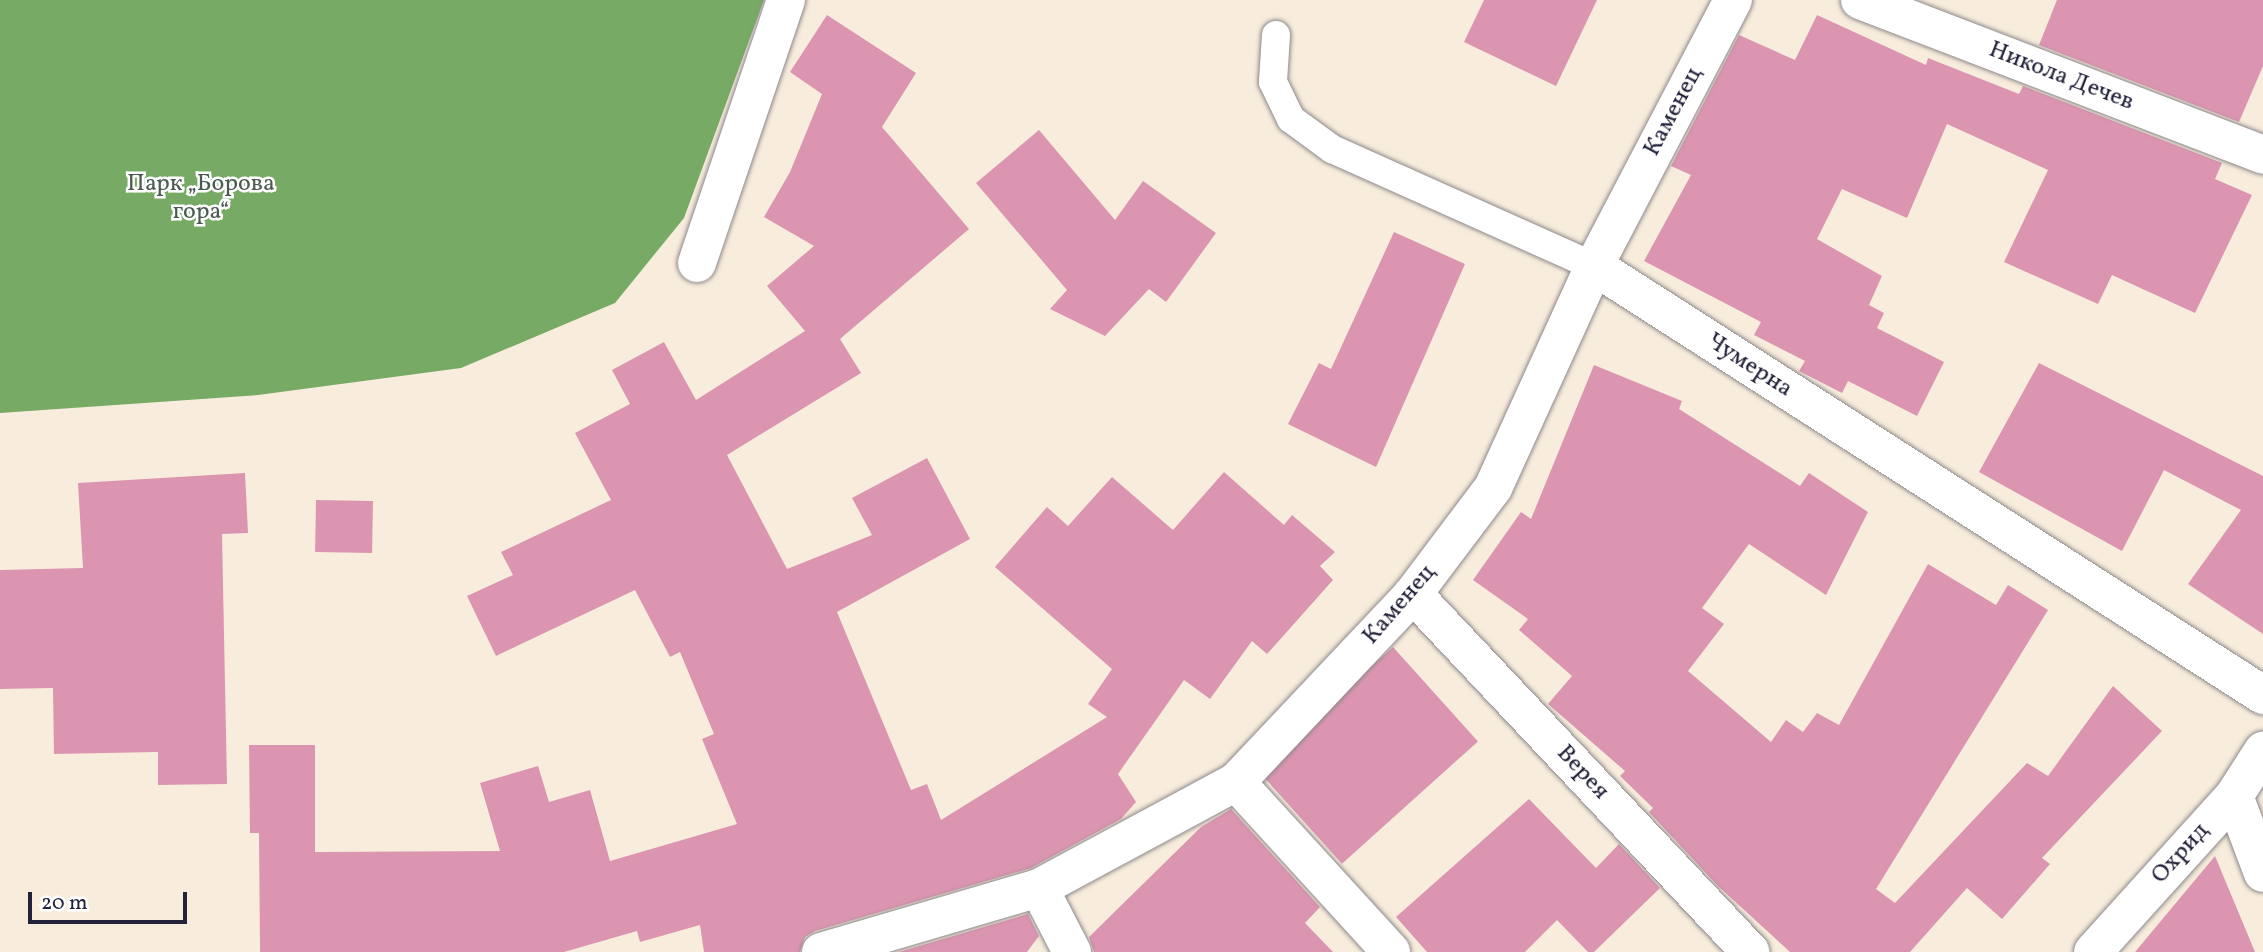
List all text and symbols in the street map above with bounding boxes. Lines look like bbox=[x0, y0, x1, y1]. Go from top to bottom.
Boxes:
street label: Никола Дечев bbox=[1984, 36, 2138, 118]
street label: Каменец bbox=[1639, 62, 1709, 162]
park label: Парк „Борова гора“ bbox=[127, 171, 275, 227]
street label: Чумерна bbox=[1701, 328, 1797, 404]
street label: Каменец bbox=[1357, 559, 1443, 651]
street label: Верея bbox=[1550, 740, 1614, 806]
street label: Охрид bbox=[2146, 818, 2216, 890]
scale bar bbox=[32, 878, 191, 922]
text: 20 m bbox=[41, 889, 87, 918]

